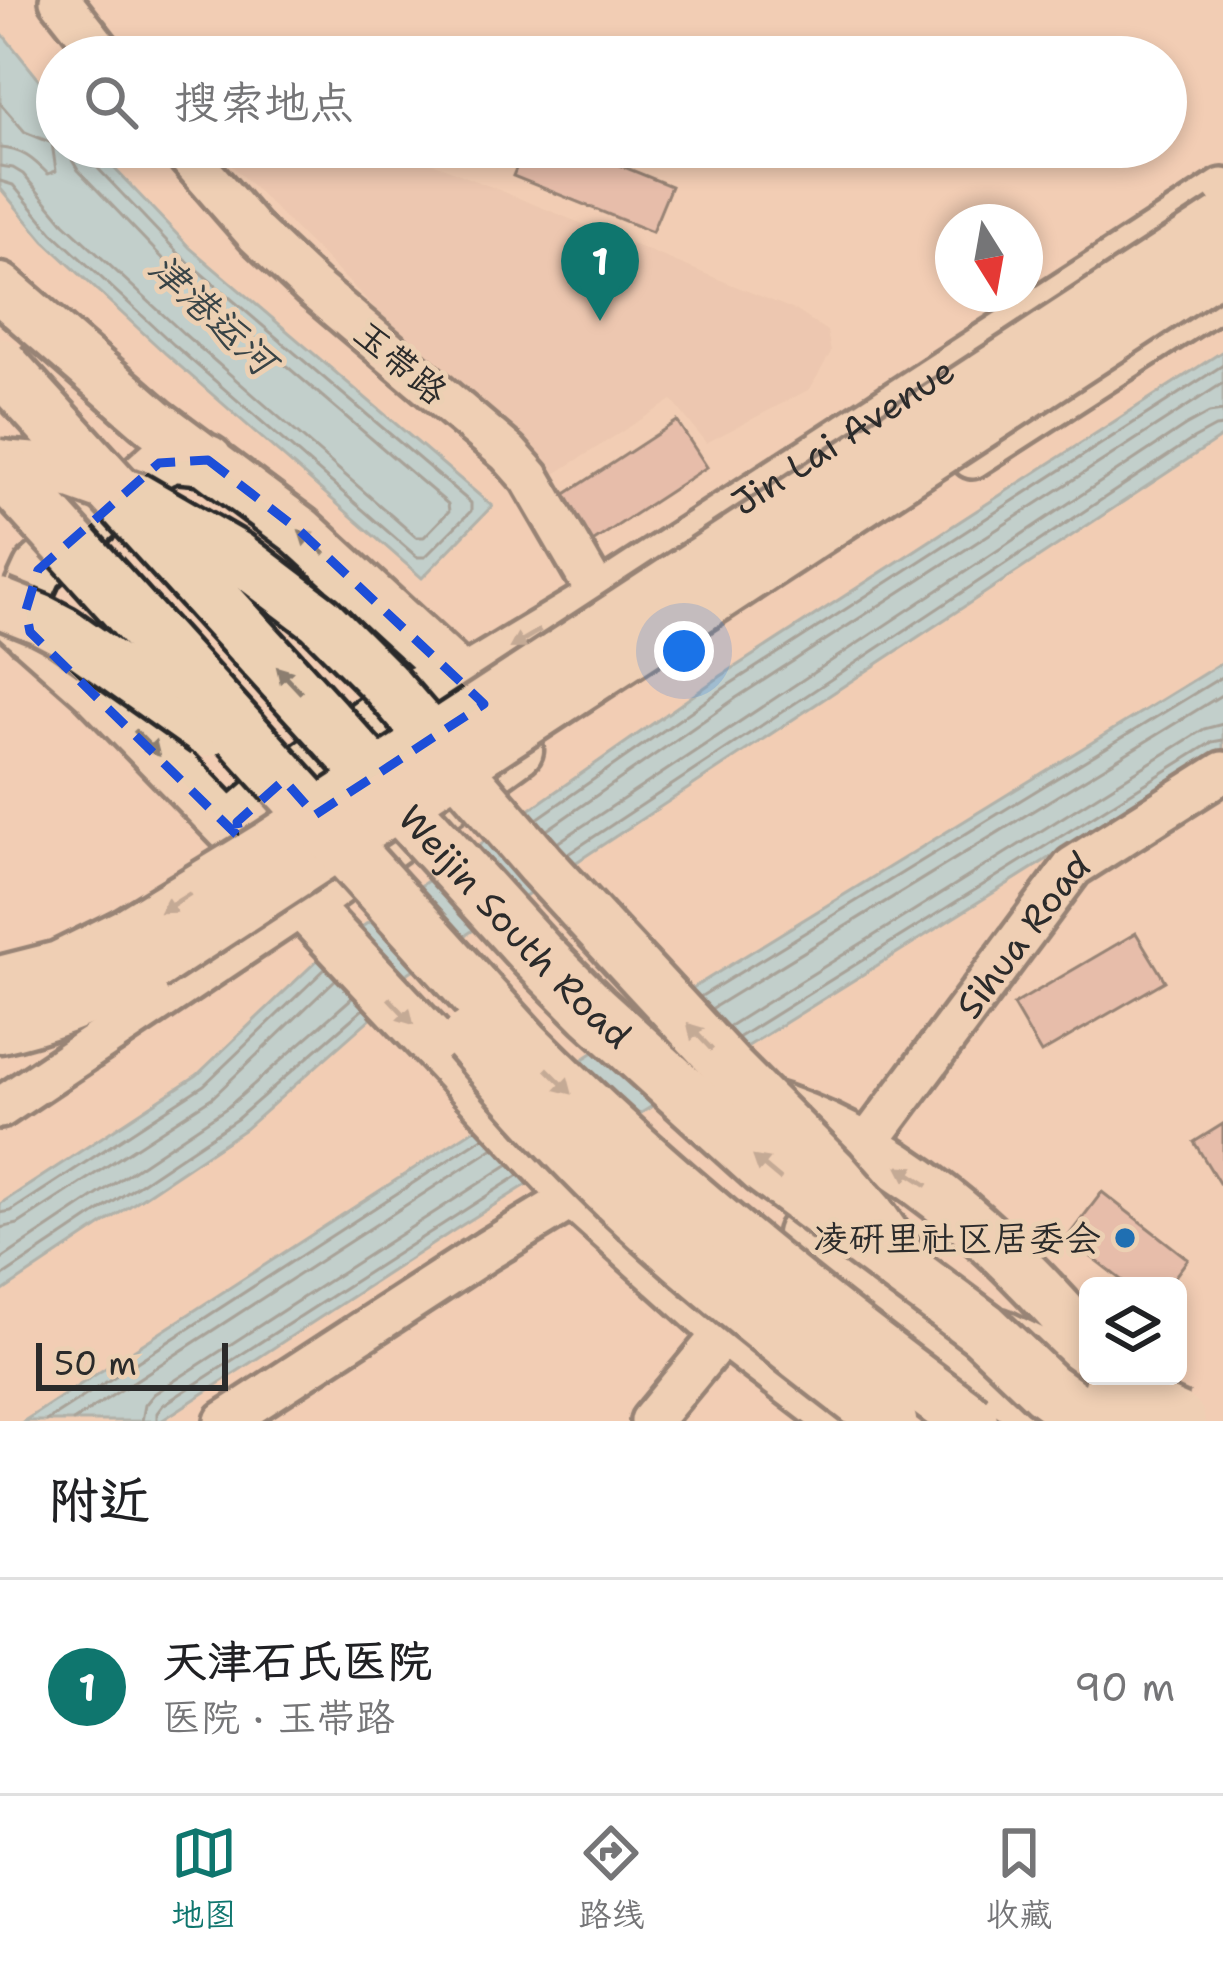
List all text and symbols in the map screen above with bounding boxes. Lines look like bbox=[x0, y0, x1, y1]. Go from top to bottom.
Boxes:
search box bbox=[36, 36, 1187, 168]
icon: search bbox=[78, 69, 144, 135]
text: 搜索地点 bbox=[174, 72, 354, 132]
north arrow bbox=[935, 204, 1043, 312]
pin: 1 bbox=[561, 222, 639, 321]
water label: 津港运河 bbox=[138, 242, 292, 390]
street label: 玉带路 bbox=[344, 309, 458, 416]
street label: Jin Lai Avenue bbox=[722, 346, 964, 527]
one-way arrow bbox=[298, 529, 327, 556]
your location bbox=[654, 621, 714, 681]
one-way arrow bbox=[508, 628, 542, 649]
one-way arrow bbox=[276, 666, 303, 695]
one-way arrow bbox=[133, 729, 161, 757]
street label: Weijin South Road bbox=[387, 794, 642, 1059]
street label: Sihua Road bbox=[945, 839, 1098, 1029]
one-way arrow bbox=[158, 892, 192, 913]
one-way arrow bbox=[387, 996, 415, 1025]
one-way arrow bbox=[687, 1022, 714, 1051]
one-way arrow bbox=[545, 1067, 573, 1095]
one-way arrow bbox=[752, 1156, 782, 1182]
one-way arrow bbox=[896, 1166, 929, 1188]
place label: 凌研里社区居委会 bbox=[813, 1214, 1101, 1263]
marker: 凌研里社区居委会 bbox=[1112, 1225, 1138, 1251]
map controls bbox=[1079, 1277, 1187, 1385]
button: layers bbox=[1079, 1277, 1187, 1385]
scale bar bbox=[36, 1337, 228, 1390]
text: 50 m bbox=[54, 1341, 137, 1386]
text: 附近 bbox=[48, 1466, 150, 1534]
text: 天津石氏医院 bbox=[162, 1631, 432, 1691]
text: 1 bbox=[78, 1661, 96, 1713]
text: 90 m bbox=[1074, 1661, 1175, 1713]
text: 医院 · 玉带路 bbox=[162, 1691, 395, 1743]
tab: 地图 bbox=[171, 1820, 237, 1937]
tab: 路线 bbox=[578, 1820, 644, 1937]
tab: 收藏 bbox=[986, 1820, 1052, 1937]

